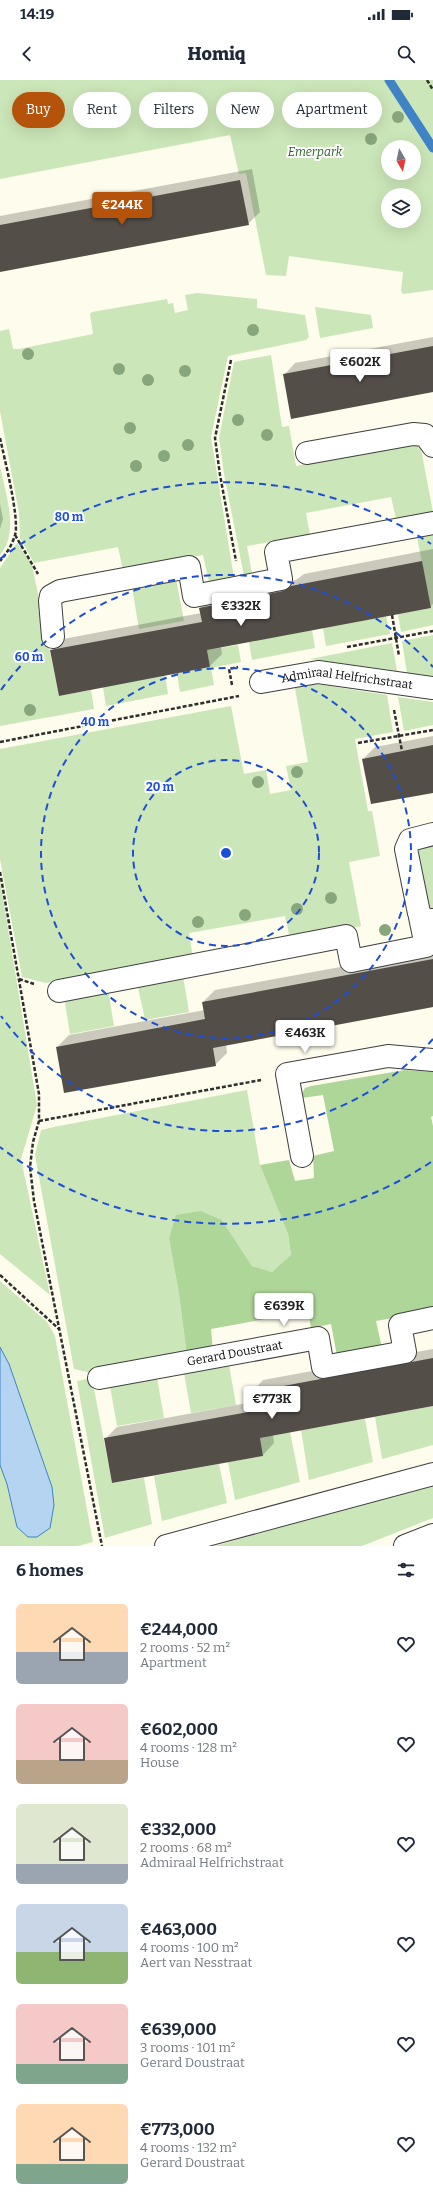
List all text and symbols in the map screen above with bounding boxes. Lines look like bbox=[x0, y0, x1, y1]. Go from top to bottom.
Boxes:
text: 14:19 bbox=[20, 5, 54, 23]
icon: back bbox=[16, 43, 38, 65]
text: Homiq bbox=[187, 43, 246, 65]
icon: search bbox=[395, 43, 417, 65]
chip: Buy bbox=[12, 92, 65, 128]
chip: Rent bbox=[73, 92, 131, 128]
chip: Filters bbox=[139, 92, 208, 128]
chip: New bbox=[216, 92, 274, 128]
chip: Apartment bbox=[282, 92, 382, 128]
north arrow bbox=[381, 140, 421, 180]
map controls bbox=[381, 140, 421, 228]
park label: Emerpark bbox=[288, 145, 343, 159]
button: layers bbox=[381, 188, 421, 228]
pin: €244K bbox=[94, 192, 150, 226]
text: €244K bbox=[101, 197, 143, 212]
pin: €602K bbox=[332, 349, 388, 383]
text: €602K bbox=[339, 354, 381, 369]
text: 80 m bbox=[55, 510, 84, 524]
pin: €332K bbox=[213, 593, 269, 627]
text: €332K bbox=[221, 598, 261, 613]
text: 60 m bbox=[15, 650, 44, 664]
street label: Admiraal Helfrichstraat bbox=[280, 665, 414, 692]
text: 40 m bbox=[81, 715, 110, 729]
text: 20 m bbox=[146, 780, 175, 794]
centre of rings bbox=[219, 846, 233, 860]
pin: €463K bbox=[277, 1020, 333, 1054]
text: €463K bbox=[284, 1025, 326, 1040]
pin: €639K bbox=[256, 1293, 312, 1327]
text: €639K bbox=[263, 1298, 305, 1313]
street label: Gerard Doustraat bbox=[186, 1337, 284, 1369]
pin: €773K bbox=[244, 1386, 300, 1420]
text: €773K bbox=[252, 1391, 292, 1406]
icon: filters bbox=[395, 1559, 417, 1581]
text: 6 homes bbox=[16, 1560, 84, 1581]
text: €244,000 bbox=[140, 1619, 218, 1640]
icon: home bbox=[48, 1620, 96, 1668]
icon: heart bbox=[395, 1633, 417, 1655]
text: 2 rooms · 52 m² bbox=[140, 1640, 230, 1655]
text: Apartment bbox=[140, 1655, 207, 1670]
text: €602,000 bbox=[140, 1719, 218, 1740]
icon: home bbox=[48, 1720, 96, 1768]
icon: heart bbox=[395, 1733, 417, 1755]
text: 4 rooms · 128 m² bbox=[140, 1740, 237, 1755]
text: House bbox=[140, 1755, 179, 1770]
text: €332,000 bbox=[140, 1819, 216, 1840]
icon: home bbox=[48, 1820, 96, 1868]
icon: heart bbox=[395, 1833, 417, 1855]
text: 2 rooms · 68 m² bbox=[140, 1840, 232, 1855]
text: Admiraal Helfrichstraat bbox=[140, 1855, 284, 1870]
text: €463,000 bbox=[140, 1919, 217, 1940]
icon: home bbox=[48, 1920, 96, 1968]
icon: heart bbox=[395, 1933, 417, 1955]
text: 4 rooms · 100 m² bbox=[140, 1940, 239, 1955]
text: Aert van Nesstraat bbox=[140, 1955, 252, 1970]
text: €639,000 bbox=[140, 2019, 216, 2040]
icon: home bbox=[48, 2020, 96, 2068]
icon: heart bbox=[395, 2033, 417, 2055]
text: 3 rooms · 101 m² bbox=[140, 2040, 235, 2055]
text: Gerard Doustraat bbox=[140, 2055, 245, 2070]
text: €773,000 bbox=[140, 2119, 215, 2140]
icon: home bbox=[48, 2120, 96, 2168]
icon: heart bbox=[395, 2133, 417, 2155]
text: 4 rooms · 132 m² bbox=[140, 2140, 237, 2155]
text: Gerard Doustraat bbox=[140, 2155, 245, 2170]

